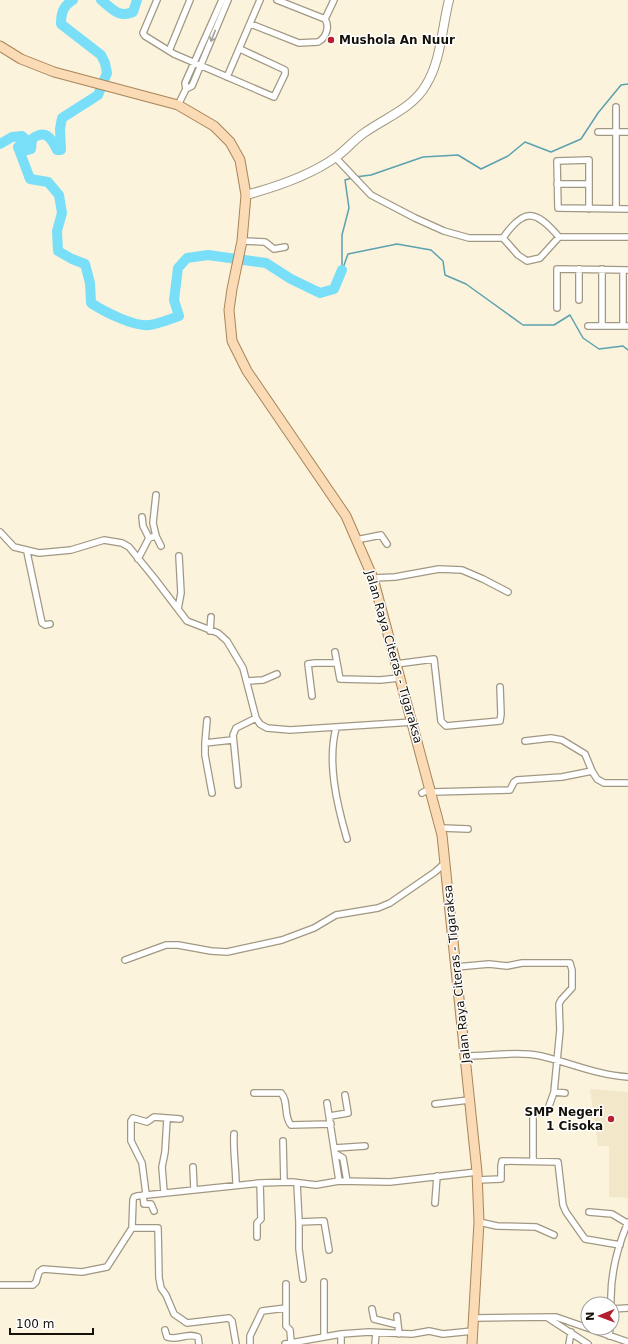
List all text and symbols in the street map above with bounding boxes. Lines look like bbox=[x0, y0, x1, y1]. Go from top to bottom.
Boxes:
one-way arrow bbox=[209, 30, 216, 42]
place label: Mushola An Nuur bbox=[339, 33, 455, 47]
marker: Mushola An Nuur bbox=[326, 35, 336, 45]
street label: Jalan Raya Citeras - Tigaraksa bbox=[362, 568, 425, 745]
street label: Jalan Raya Citeras - Tigaraksa bbox=[441, 884, 473, 1065]
place label: SMP Negeri 1 Cisoka bbox=[525, 1105, 603, 1133]
marker: SMP Negeri 1 Cisoka bbox=[606, 1114, 616, 1124]
north arrow bbox=[580, 1296, 620, 1336]
scale bar bbox=[10, 1310, 93, 1336]
text: N bbox=[584, 1311, 597, 1321]
text: 100 m bbox=[16, 1317, 54, 1331]

